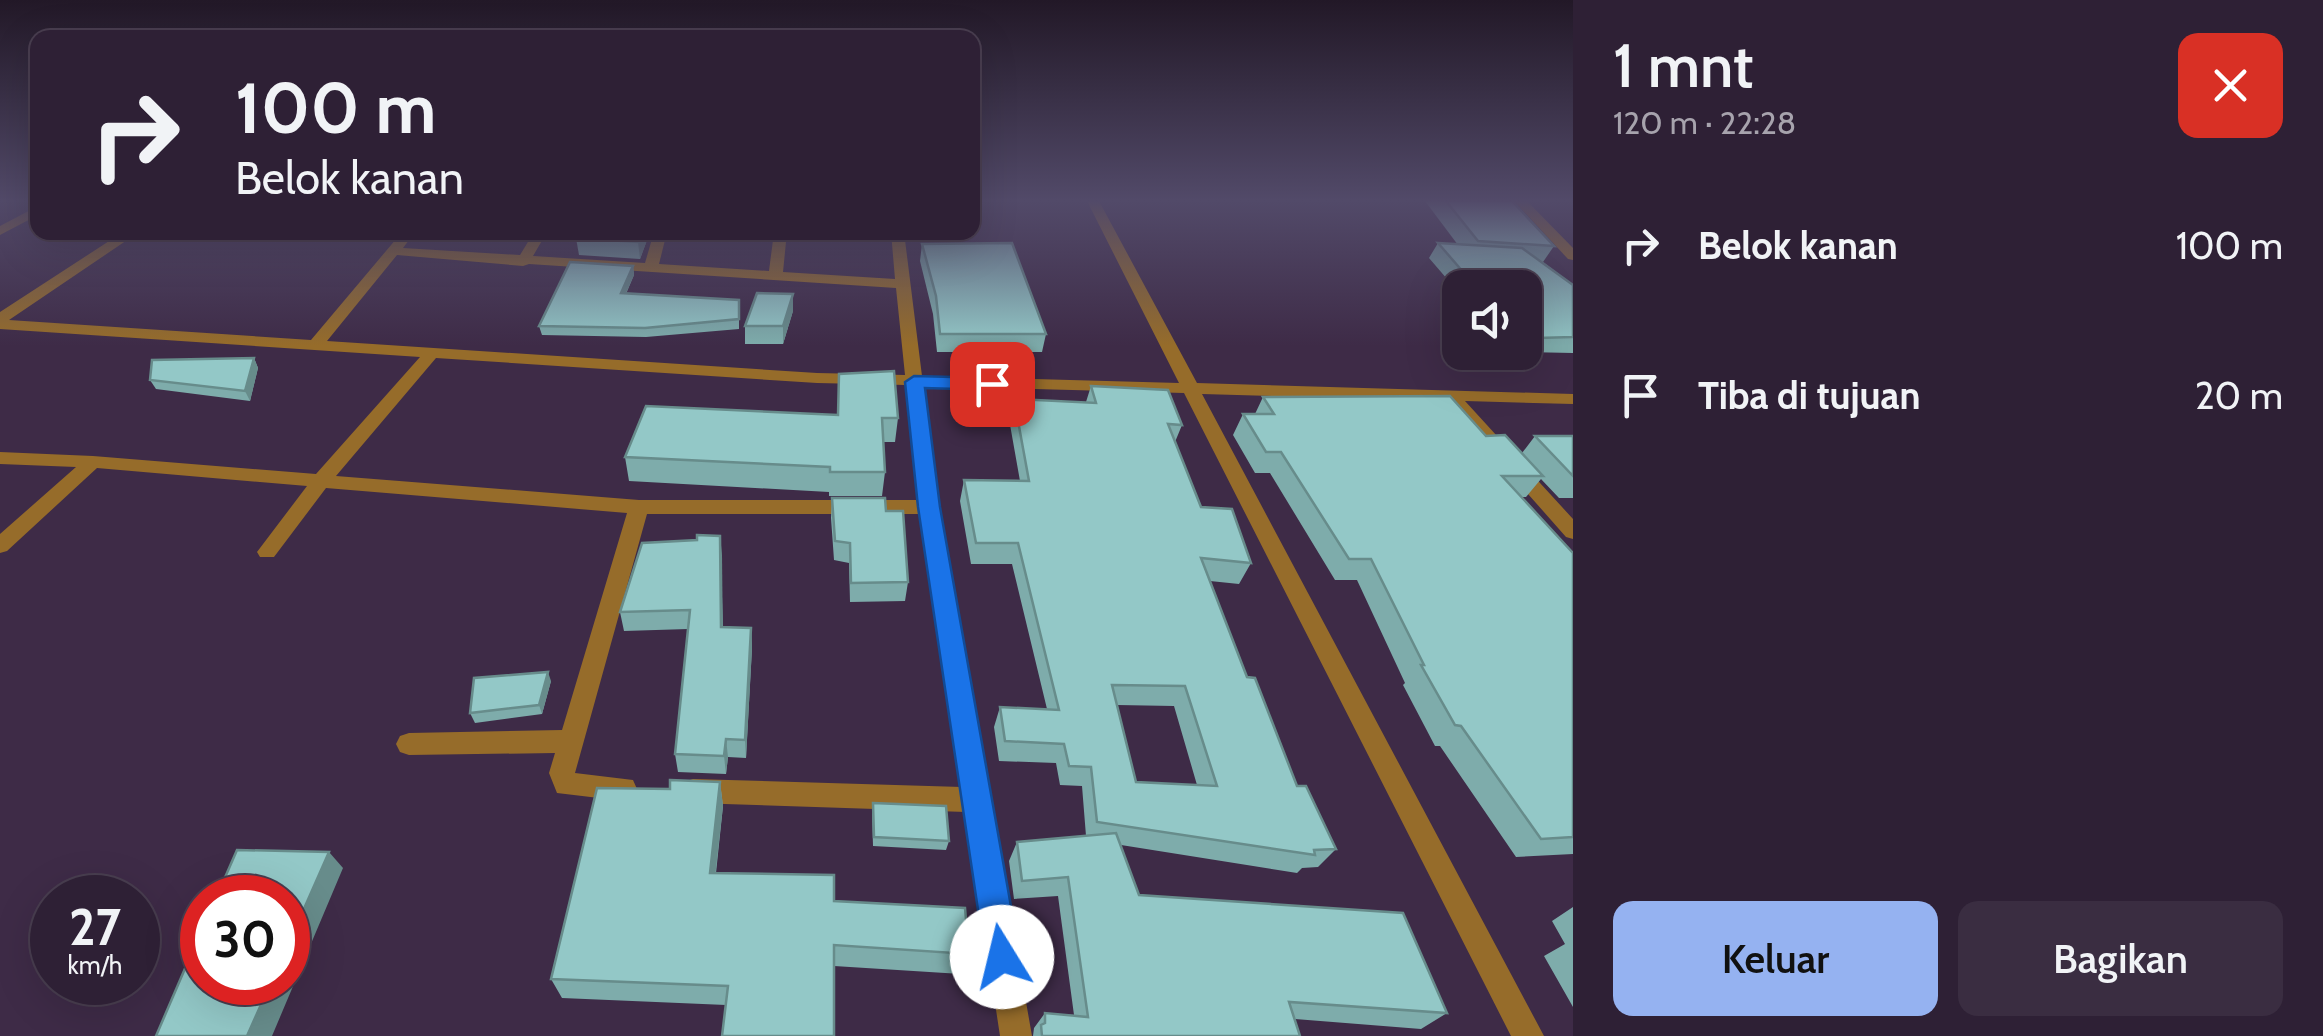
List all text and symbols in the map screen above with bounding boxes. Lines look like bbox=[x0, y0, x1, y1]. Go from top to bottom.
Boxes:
text: 1 mnt bbox=[1613, 29, 1753, 102]
button: close bbox=[2178, 33, 2283, 138]
text: 100 m bbox=[235, 65, 436, 151]
icon: right bbox=[70, 70, 200, 200]
text: 120 m · 22:28 bbox=[1613, 103, 1796, 142]
text: Belok kanan bbox=[235, 151, 464, 205]
icon: right bbox=[1613, 218, 1668, 273]
text: Belok kanan bbox=[1698, 222, 1898, 269]
text: 100 m bbox=[2176, 222, 2283, 269]
map controls bbox=[1442, 270, 1542, 370]
button: sound bbox=[1442, 270, 1542, 370]
pin bbox=[950, 342, 1035, 427]
icon: arrive bbox=[965, 357, 1020, 412]
icon: arrive bbox=[1613, 368, 1668, 423]
text: Tiba di tujuan bbox=[1698, 372, 1920, 419]
text: 20 m bbox=[2195, 372, 2283, 419]
speed limit sign: 30 bbox=[180, 875, 310, 1005]
text: 27 bbox=[69, 897, 121, 958]
button: Keluar bbox=[1613, 901, 1938, 1016]
button: Bagikan bbox=[1958, 901, 2283, 1016]
position arrow bbox=[950, 905, 1054, 1009]
text: km/h bbox=[68, 950, 122, 980]

